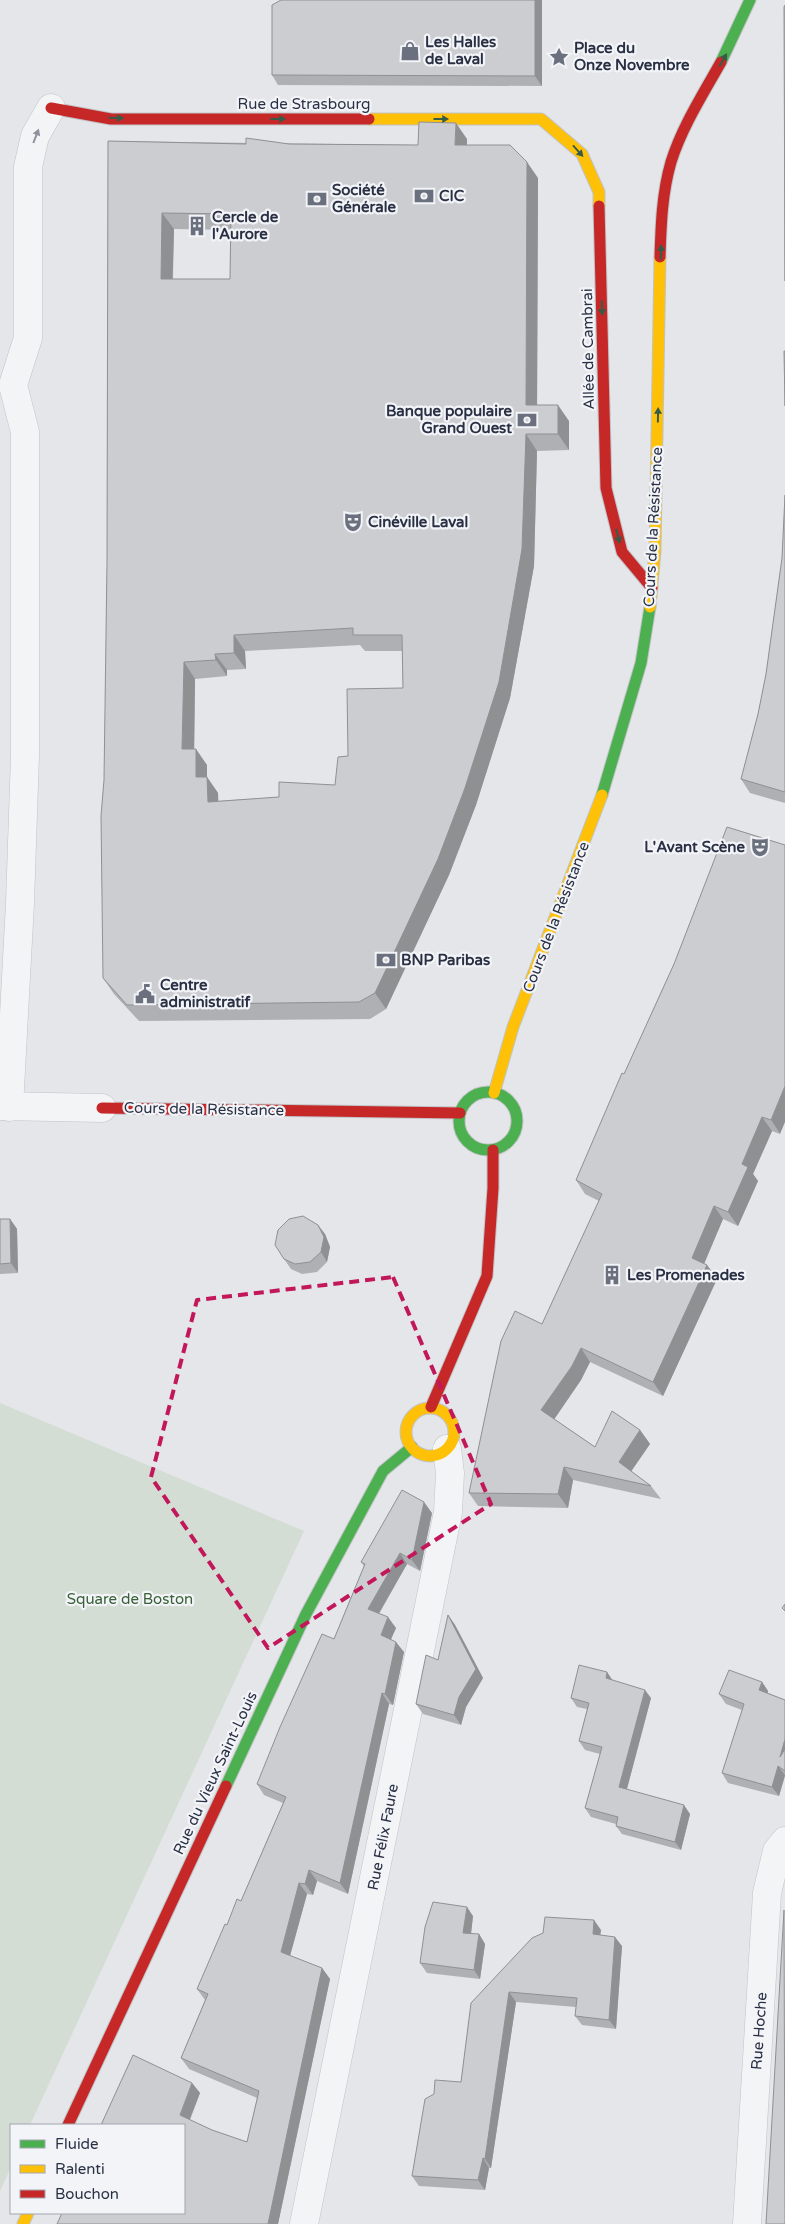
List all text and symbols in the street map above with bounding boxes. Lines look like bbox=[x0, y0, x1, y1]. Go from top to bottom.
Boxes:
place label: Les Halles de Laval bbox=[425, 33, 496, 68]
place label: Place du Onze Novembre bbox=[574, 39, 690, 74]
shop icon: Les Halles de Laval bbox=[399, 40, 421, 62]
place icon: Place du Onze Novembre bbox=[548, 46, 570, 68]
one-way arrow bbox=[719, 53, 728, 66]
street label: Rue de Strasbourg bbox=[238, 95, 370, 113]
one-way arrow bbox=[108, 115, 124, 123]
one-way arrow bbox=[270, 115, 286, 123]
one-way arrow bbox=[433, 115, 449, 123]
one-way arrow bbox=[33, 129, 41, 143]
one-way arrow bbox=[572, 145, 583, 158]
place label: Société Générale bbox=[332, 181, 396, 216]
bank icon: CIC bbox=[413, 185, 435, 207]
place label: CIC bbox=[439, 187, 465, 205]
bank icon: Société Générale bbox=[306, 188, 328, 210]
place label: Cercle de l'Aurore bbox=[212, 208, 279, 243]
building icon: Cercle de l'Aurore bbox=[186, 215, 208, 237]
one-way arrow bbox=[657, 244, 665, 260]
street label: Allée de Cambrai bbox=[578, 288, 598, 410]
one-way arrow bbox=[598, 300, 606, 316]
place label: Banque populaire Grand Ouest bbox=[386, 402, 513, 437]
one-way arrow bbox=[654, 407, 662, 423]
bank icon: Banque populaire Grand Ouest bbox=[516, 409, 538, 431]
street label: Cours de la Résistance bbox=[640, 447, 666, 607]
theatre icon: Cinéville Laval bbox=[342, 511, 364, 533]
place label: Cinéville Laval bbox=[368, 513, 468, 531]
one-way arrow bbox=[614, 528, 622, 543]
theatre icon: L'Avant Scène bbox=[749, 836, 771, 858]
place label: L'Avant Scène bbox=[644, 838, 745, 856]
street label: Cours de la Résistance bbox=[519, 839, 593, 995]
bank icon: BNP Paribas bbox=[375, 949, 397, 971]
place label: BNP Paribas bbox=[401, 951, 490, 969]
place label: Centre administratif bbox=[160, 976, 251, 1011]
public building icon: Centre administratif bbox=[134, 983, 156, 1005]
street label: Cours de la Résistance bbox=[124, 1099, 284, 1119]
building icon: Les Promenades bbox=[601, 1264, 623, 1286]
place label: Les Promenades bbox=[627, 1266, 745, 1284]
park label: Square de Boston bbox=[67, 1590, 193, 1608]
street label: Rue du Vieux Saint-Louis bbox=[169, 1688, 261, 1858]
street label: Rue Félix Faure bbox=[364, 1782, 402, 1892]
street label: Rue Hoche bbox=[747, 1991, 771, 2071]
legend bbox=[10, 2124, 185, 2214]
text: Fluide bbox=[55, 2135, 99, 2153]
text: Ralenti bbox=[55, 2160, 105, 2178]
text: Bouchon bbox=[55, 2185, 119, 2203]

